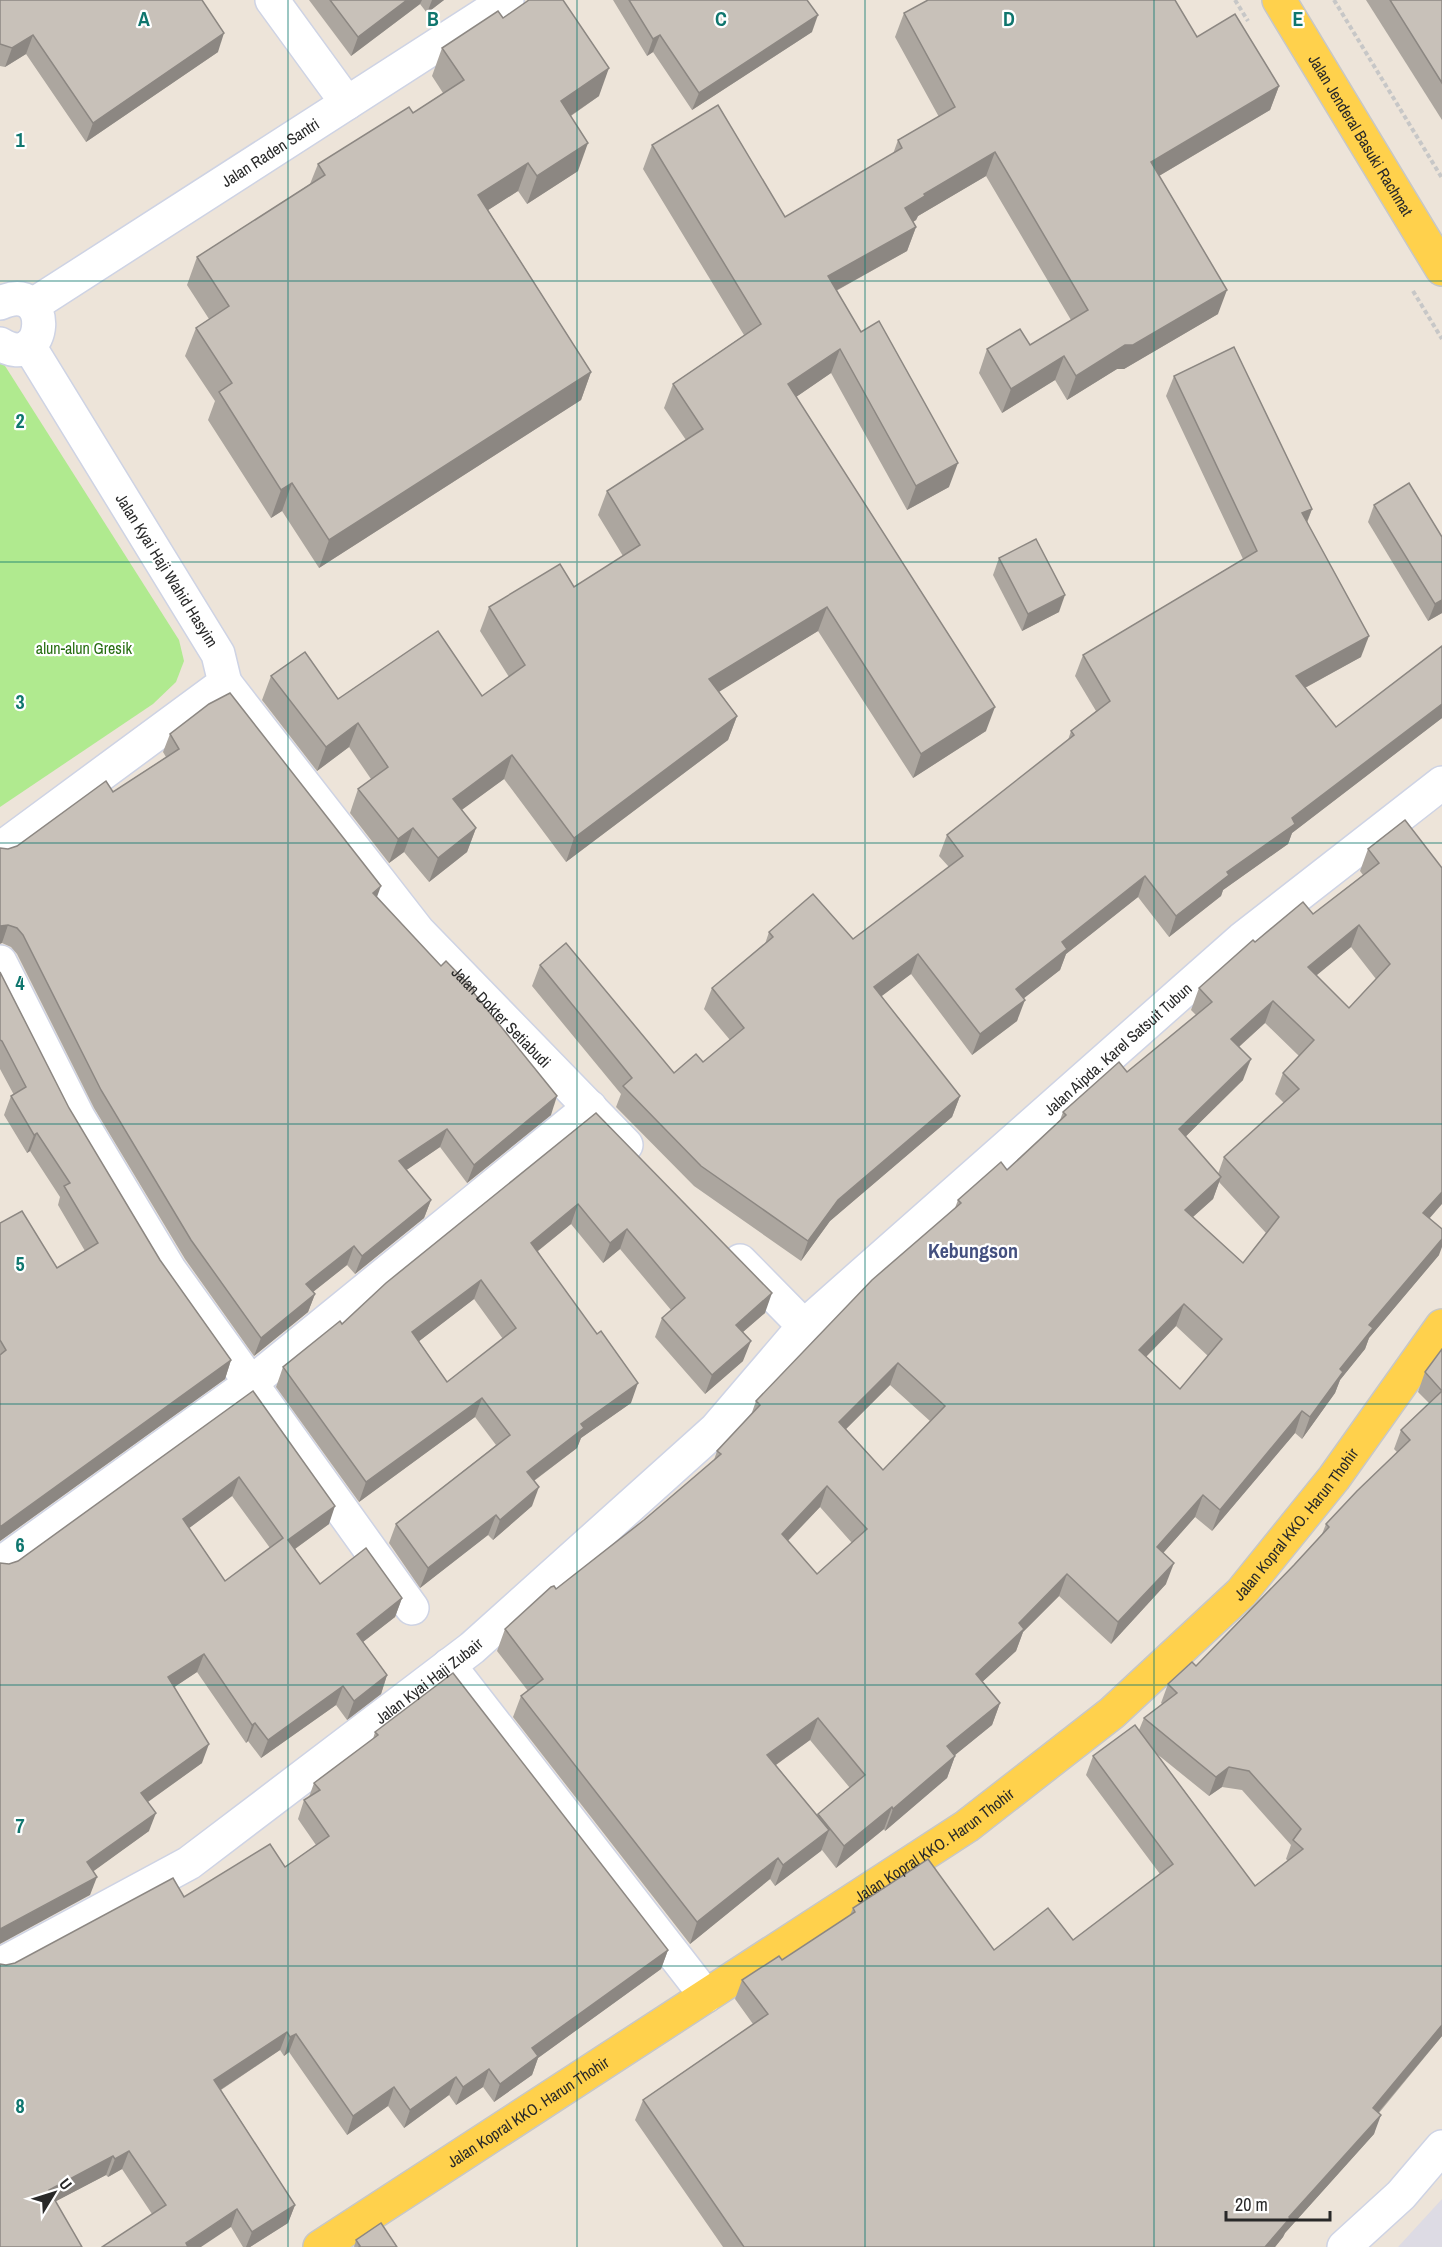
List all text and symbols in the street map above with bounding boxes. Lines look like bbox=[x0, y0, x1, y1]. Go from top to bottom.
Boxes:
text: A bbox=[138, 5, 150, 32]
text: B bbox=[427, 5, 439, 32]
text: C bbox=[715, 5, 727, 32]
text: D bbox=[1003, 5, 1015, 32]
text: E bbox=[1293, 5, 1304, 32]
street label: Jalan Jenderal Basuki Rachmat bbox=[1303, 50, 1418, 220]
street label: Jalan Raden Santri bbox=[217, 113, 323, 192]
text: 1 bbox=[15, 126, 25, 153]
text: 2 bbox=[15, 407, 25, 434]
street label: Jalan Kyai Haji Wahid Hasyim bbox=[111, 489, 223, 651]
park label: alun-alun Gresik bbox=[36, 637, 133, 659]
text: 3 bbox=[15, 688, 25, 715]
street label: Jalan Dokter Setiabudi bbox=[447, 961, 556, 1072]
text: 4 bbox=[15, 969, 25, 996]
street label: Jalan Aipda. Karel Satsuit Tubun bbox=[1039, 978, 1196, 1120]
district label: Kebungson bbox=[928, 1237, 1018, 1264]
text: 5 bbox=[15, 1250, 25, 1277]
street label: Jalan Kopral KKO. Harun Thohir bbox=[1229, 1443, 1363, 1605]
text: 6 bbox=[15, 1531, 25, 1558]
street label: Jalan Kyai Haji Zubair bbox=[370, 1632, 488, 1729]
street label: Jalan Kopral KKO. Harun Thohir bbox=[850, 1782, 1019, 1907]
text: 7 bbox=[15, 1812, 25, 1839]
street label: Jalan Kopral KKO. Harun Thohir bbox=[443, 2051, 614, 2172]
text: 8 bbox=[15, 2092, 25, 2119]
north arrow bbox=[24, 2163, 84, 2223]
text: U bbox=[54, 2173, 77, 2194]
scale bar bbox=[1226, 2184, 1330, 2222]
text: 20 m bbox=[1235, 2192, 1268, 2217]

